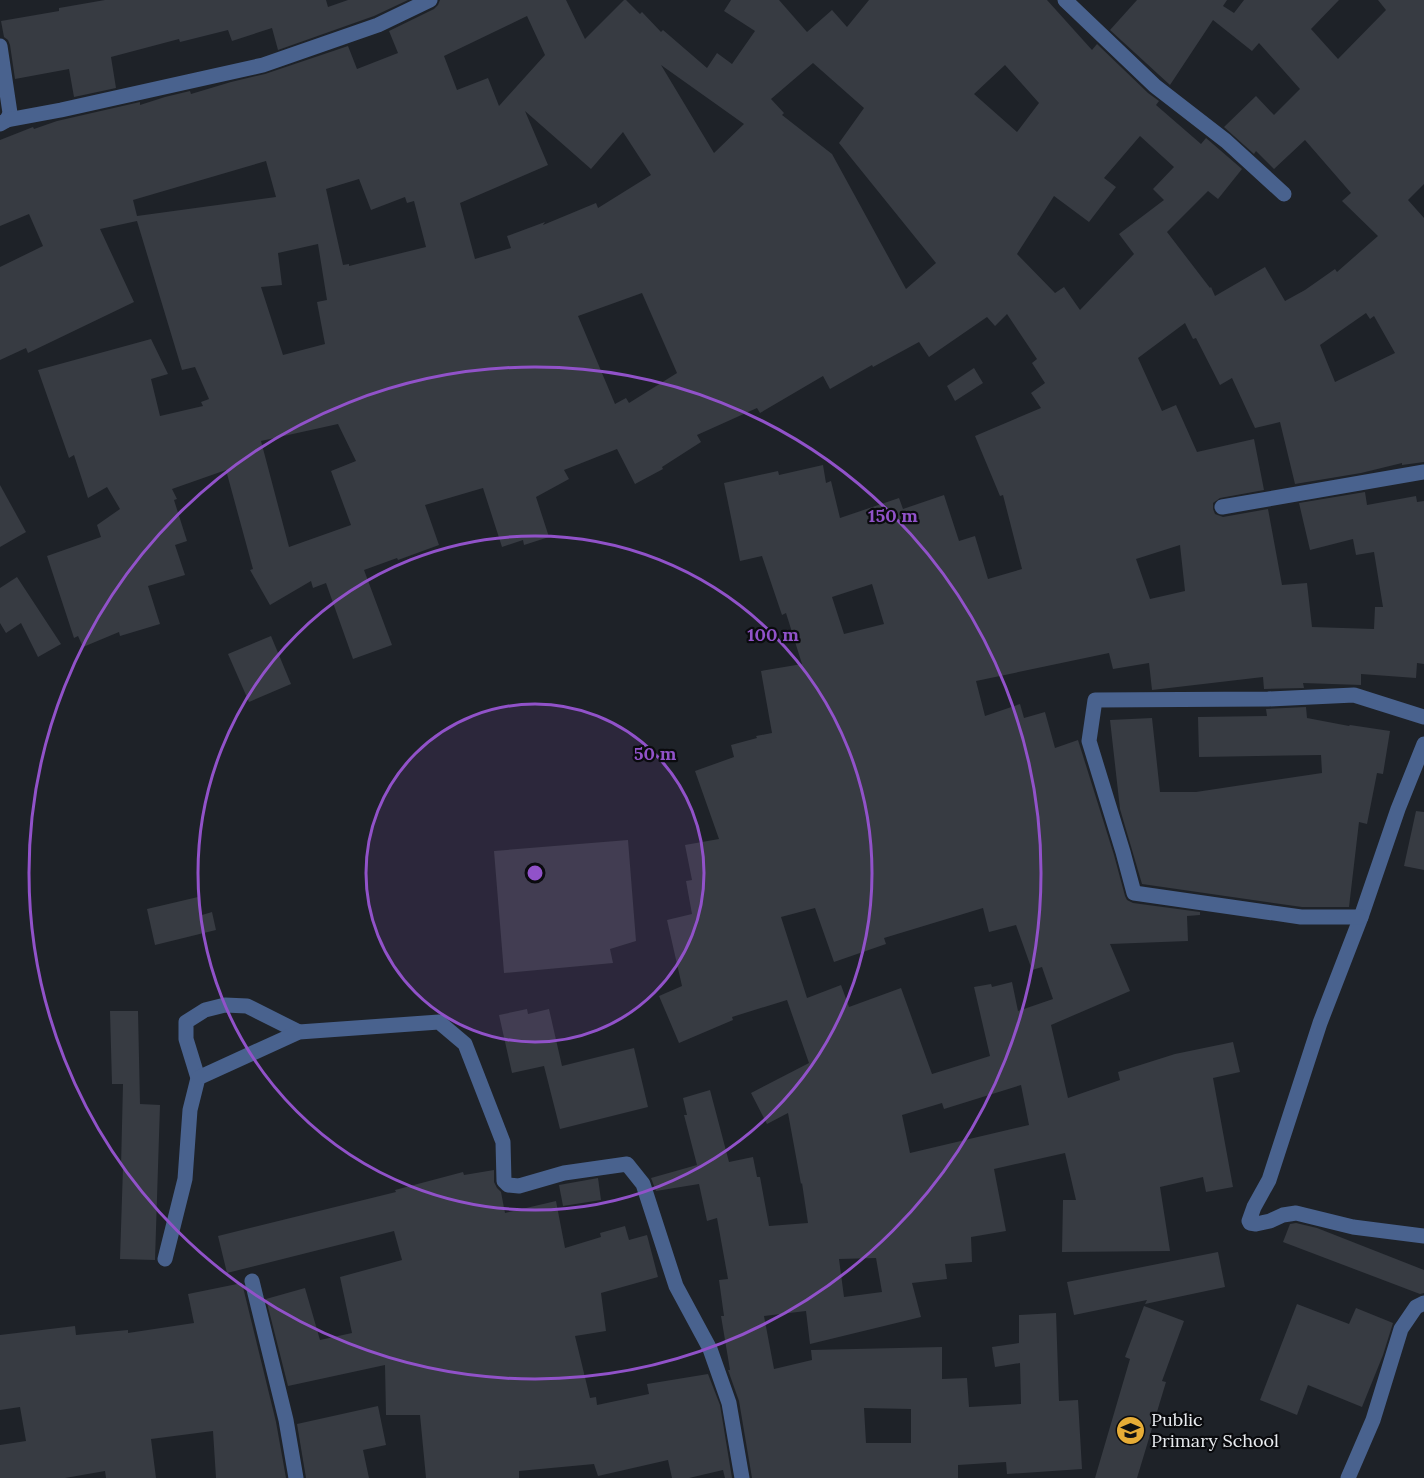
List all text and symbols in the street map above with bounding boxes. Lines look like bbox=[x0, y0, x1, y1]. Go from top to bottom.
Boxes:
text: 150 m bbox=[868, 504, 918, 527]
text: 100 m bbox=[747, 623, 799, 646]
text: 50 m bbox=[634, 742, 677, 765]
centre of rings bbox=[525, 863, 545, 883]
place label: Public Primary School bbox=[1151, 1408, 1279, 1452]
school or university icon: Public Primary School bbox=[1114, 1414, 1146, 1446]

